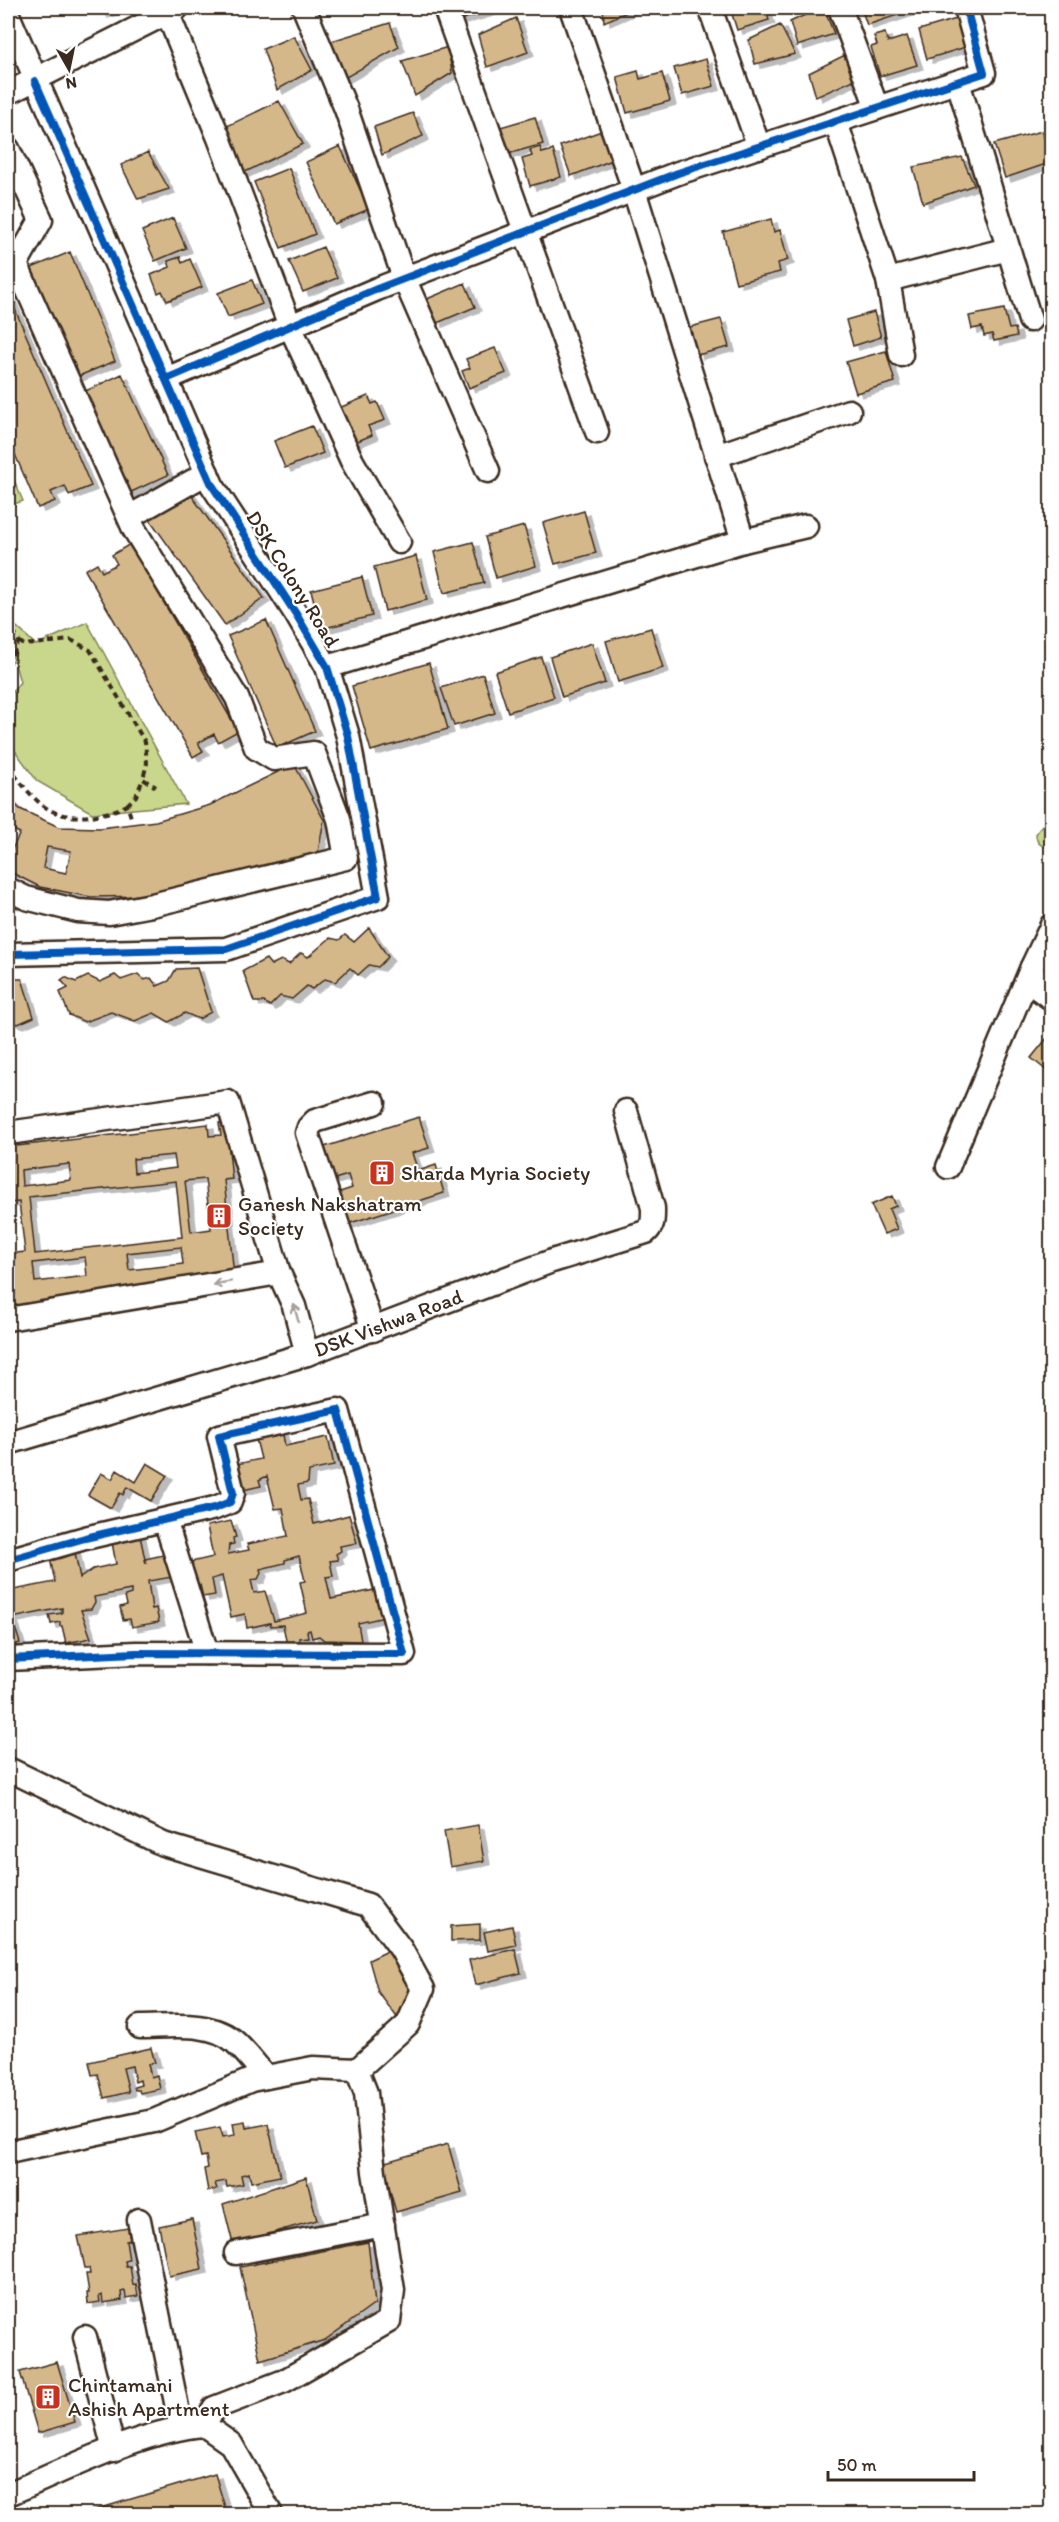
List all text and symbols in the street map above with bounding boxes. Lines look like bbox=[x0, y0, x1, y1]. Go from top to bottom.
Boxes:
north arrow bbox=[39, 39, 99, 99]
text: N bbox=[64, 73, 78, 94]
street label: DSK Colony Road bbox=[241, 506, 346, 652]
building icon: Sharda Myria Society bbox=[367, 1158, 397, 1188]
place label: Sharda Myria Society bbox=[401, 1160, 590, 1185]
place label: Ganesh Nakshatram Society bbox=[238, 1191, 422, 1240]
building icon: Ganesh Nakshatram Society bbox=[204, 1201, 234, 1231]
one-way arrow bbox=[212, 1278, 232, 1289]
street label: DSK Vishwa Road bbox=[310, 1283, 466, 1362]
one-way arrow bbox=[289, 1304, 301, 1323]
place label: Chintamani Ashish Apartment bbox=[68, 2372, 230, 2421]
building icon: Chintamani Ashish Apartment bbox=[33, 2382, 63, 2412]
scale bar bbox=[828, 2444, 974, 2482]
text: 50 m bbox=[837, 2454, 877, 2476]

